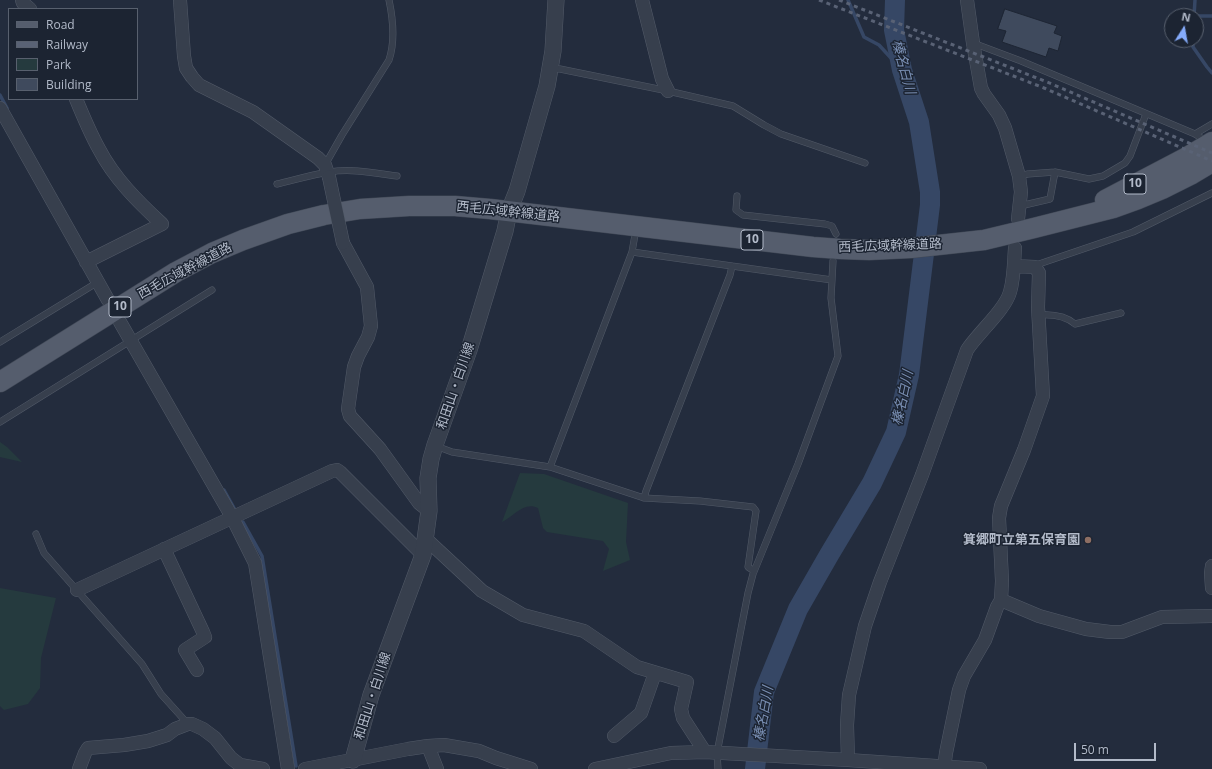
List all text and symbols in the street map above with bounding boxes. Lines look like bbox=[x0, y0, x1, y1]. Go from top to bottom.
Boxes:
legend bbox=[8, 8, 138, 100]
north arrow bbox=[1164, 8, 1204, 48]
text: N bbox=[1180, 8, 1192, 25]
text: Road bbox=[46, 16, 75, 33]
text: Railway bbox=[46, 36, 88, 53]
water label: 榛名白川 bbox=[888, 38, 918, 96]
text: Park bbox=[46, 56, 71, 73]
text: Building bbox=[46, 76, 91, 93]
road number: 10 bbox=[1124, 174, 1146, 194]
street label: 西毛広域幹線道路 bbox=[455, 199, 561, 225]
road number: 10 bbox=[741, 230, 763, 250]
street label: 西毛広域幹線道路 bbox=[838, 236, 942, 256]
street label: 西毛広域幹線道路 bbox=[135, 240, 235, 302]
road number: 10 bbox=[109, 297, 131, 317]
street label: 和田山・白川線 bbox=[434, 340, 478, 432]
water label: 榛名白川 bbox=[889, 369, 917, 427]
place label: 箕郷町立第五保育園 bbox=[963, 532, 1080, 548]
marker: 箕郷町立第五保育園 bbox=[1083, 535, 1093, 545]
street label: 和田山・白川線 bbox=[352, 650, 394, 742]
water label: 榛名白川 bbox=[751, 685, 777, 743]
scale bar bbox=[1076, 735, 1158, 761]
text: 50 m bbox=[1081, 741, 1109, 758]

